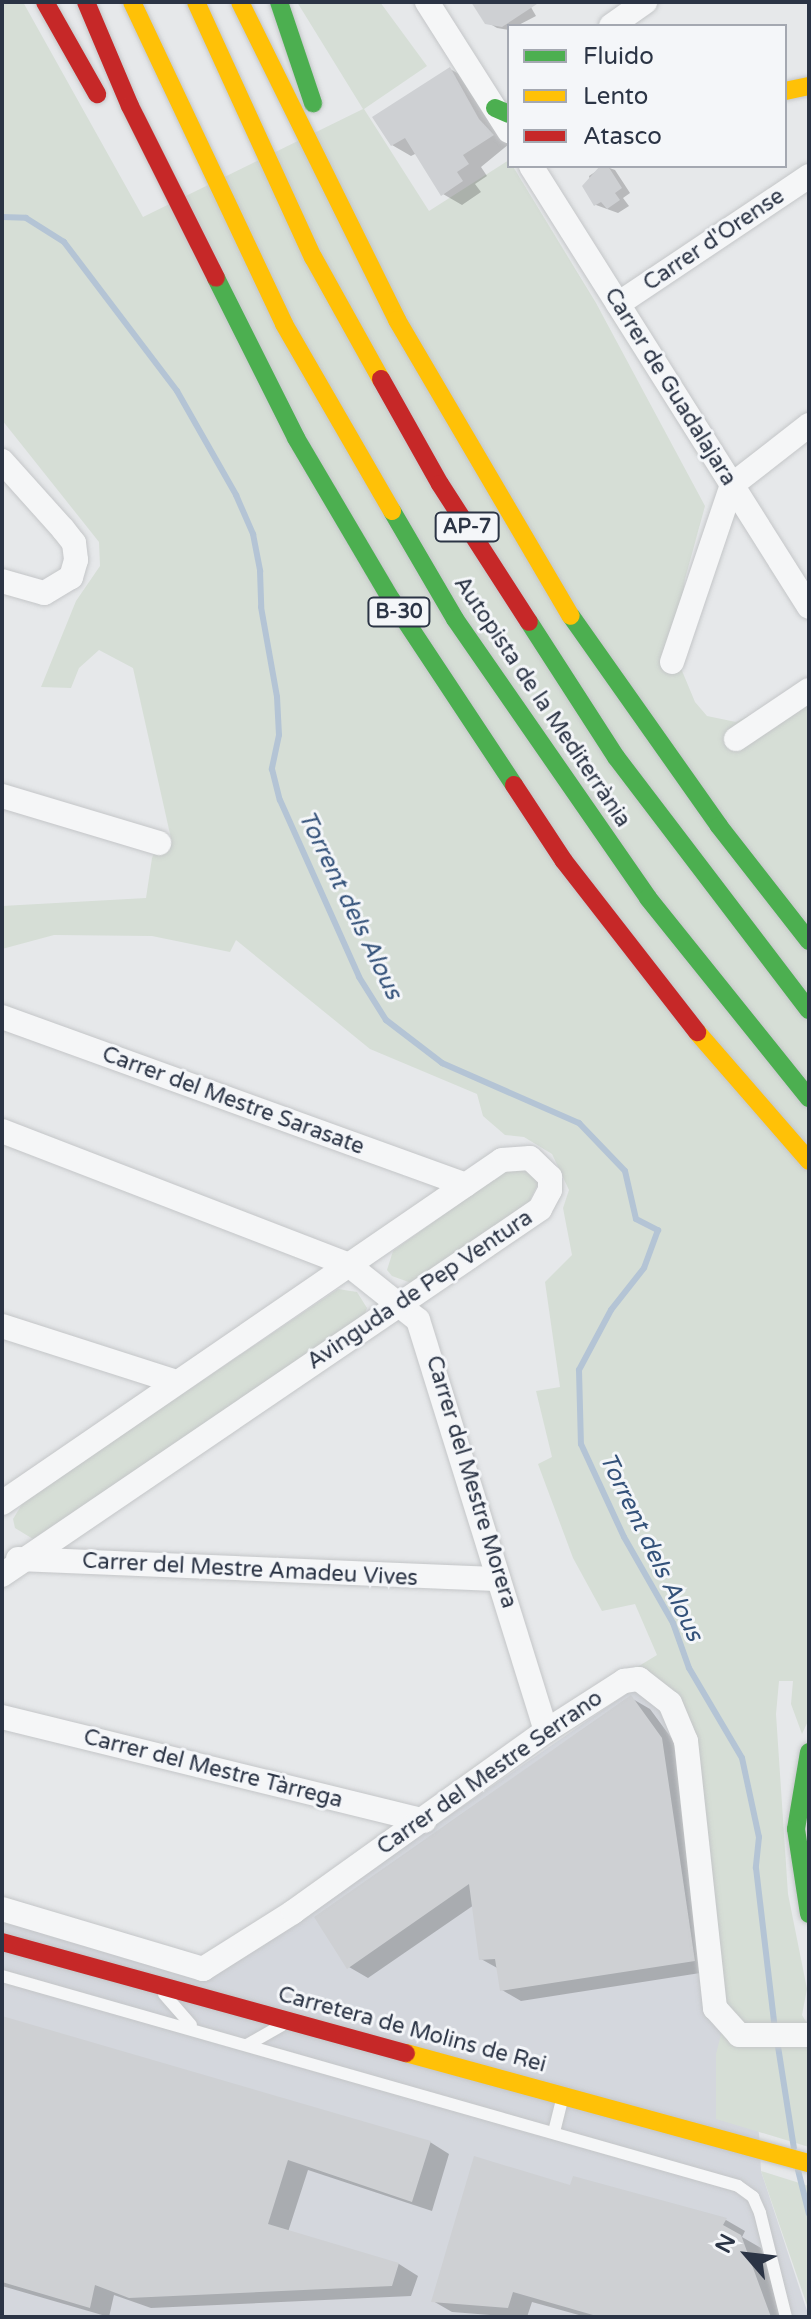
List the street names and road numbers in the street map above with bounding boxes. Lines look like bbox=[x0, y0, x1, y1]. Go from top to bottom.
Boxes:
street label: Carrer d'Orense bbox=[639, 183, 789, 297]
street label: Carrer de Guadalajara bbox=[598, 283, 742, 491]
road number: AP-7 bbox=[433, 511, 501, 543]
street label: Autopista de la Mediterrània bbox=[448, 572, 636, 832]
road number: B-30 bbox=[367, 596, 431, 628]
street label: Carrer del Mestre Sarasate bbox=[98, 1041, 368, 1161]
street label: Avinguda de Pep Ventura bbox=[302, 1205, 538, 1375]
street label: Carrer del Mestre Morera bbox=[420, 1353, 522, 1611]
street label: Carrer del Mestre Amadeu Vives bbox=[81, 1548, 419, 1592]
street label: Carrer del Mestre Serrano bbox=[372, 1685, 608, 1861]
street label: Carrer del Mestre Tàrrega bbox=[81, 1724, 345, 1814]
street label: Carretera de Molins de Rei bbox=[275, 1981, 549, 2079]

